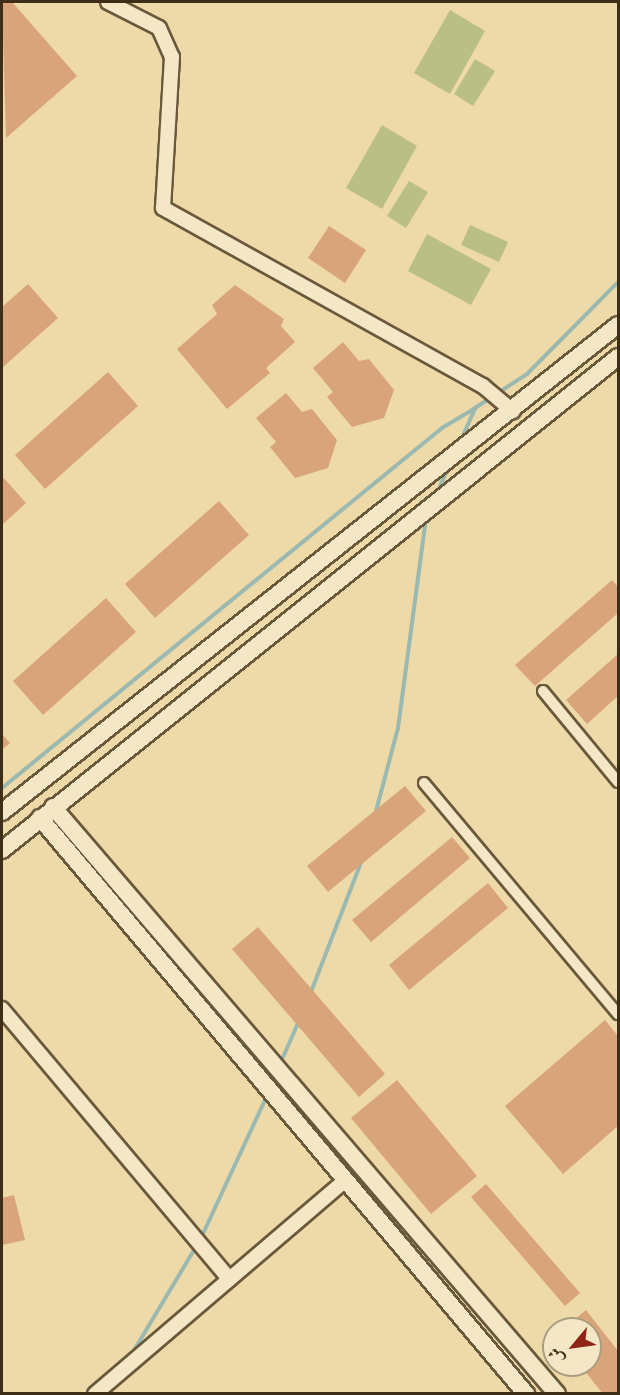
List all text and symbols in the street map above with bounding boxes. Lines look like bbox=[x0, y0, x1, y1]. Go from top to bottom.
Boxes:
north arrow bbox=[542, 1317, 602, 1377]
text: ش bbox=[544, 1342, 571, 1368]

